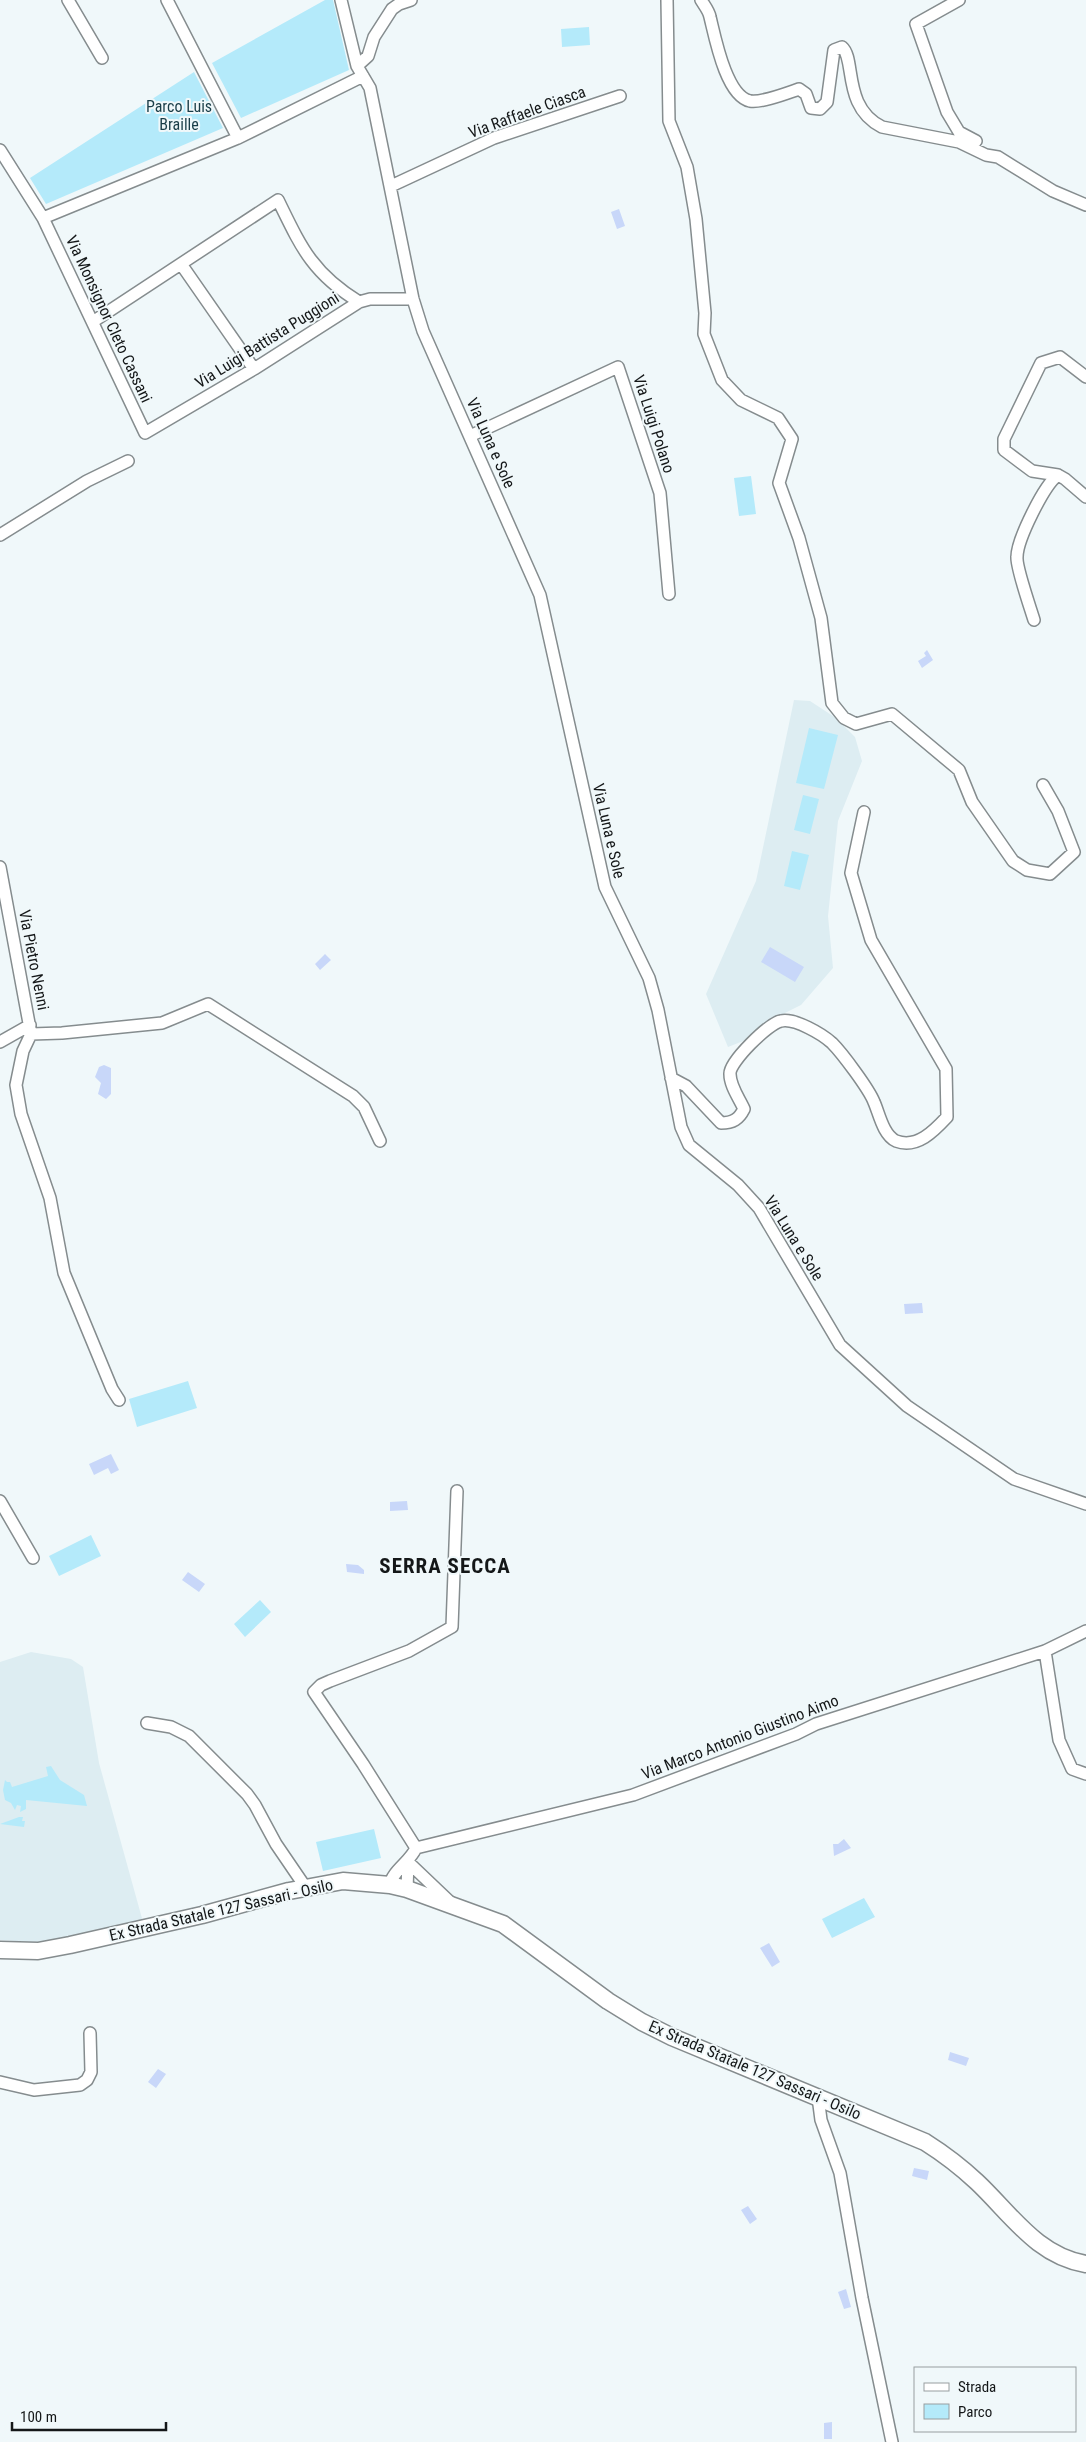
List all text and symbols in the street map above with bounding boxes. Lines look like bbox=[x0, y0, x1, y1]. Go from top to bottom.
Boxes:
street label: Via Raffaele Ciasca bbox=[466, 82, 588, 142]
park label: Parco Luis Braille bbox=[146, 97, 212, 134]
street label: Via Monsignor Cleto Cassani bbox=[62, 233, 156, 405]
street label: Via Luigi Battista Puggioni bbox=[191, 288, 343, 392]
street label: Via Luigi Polano bbox=[629, 373, 679, 475]
street label: Via Luna e Sole bbox=[463, 395, 519, 491]
street label: Via Luna e Sole bbox=[589, 782, 629, 880]
street label: Via Pietro Nenni bbox=[15, 908, 53, 1012]
street label: Via Luna e Sole bbox=[760, 1192, 828, 1284]
district label: SERRA SECCA bbox=[379, 1554, 511, 1578]
street label: Via Marco Antonio Giustino Aimo bbox=[639, 1691, 841, 1783]
street label: Ex Strada Statale 127 Sassari - Osilo bbox=[107, 1875, 335, 1945]
street label: Ex Strada Statale 127 Sassari - Osilo bbox=[646, 2017, 864, 2123]
legend bbox=[914, 2367, 1076, 2432]
text: Strada bbox=[958, 2378, 996, 2396]
scale bar bbox=[12, 2400, 166, 2432]
text: Parco bbox=[958, 2403, 992, 2421]
text: 100 m bbox=[20, 2408, 57, 2426]

